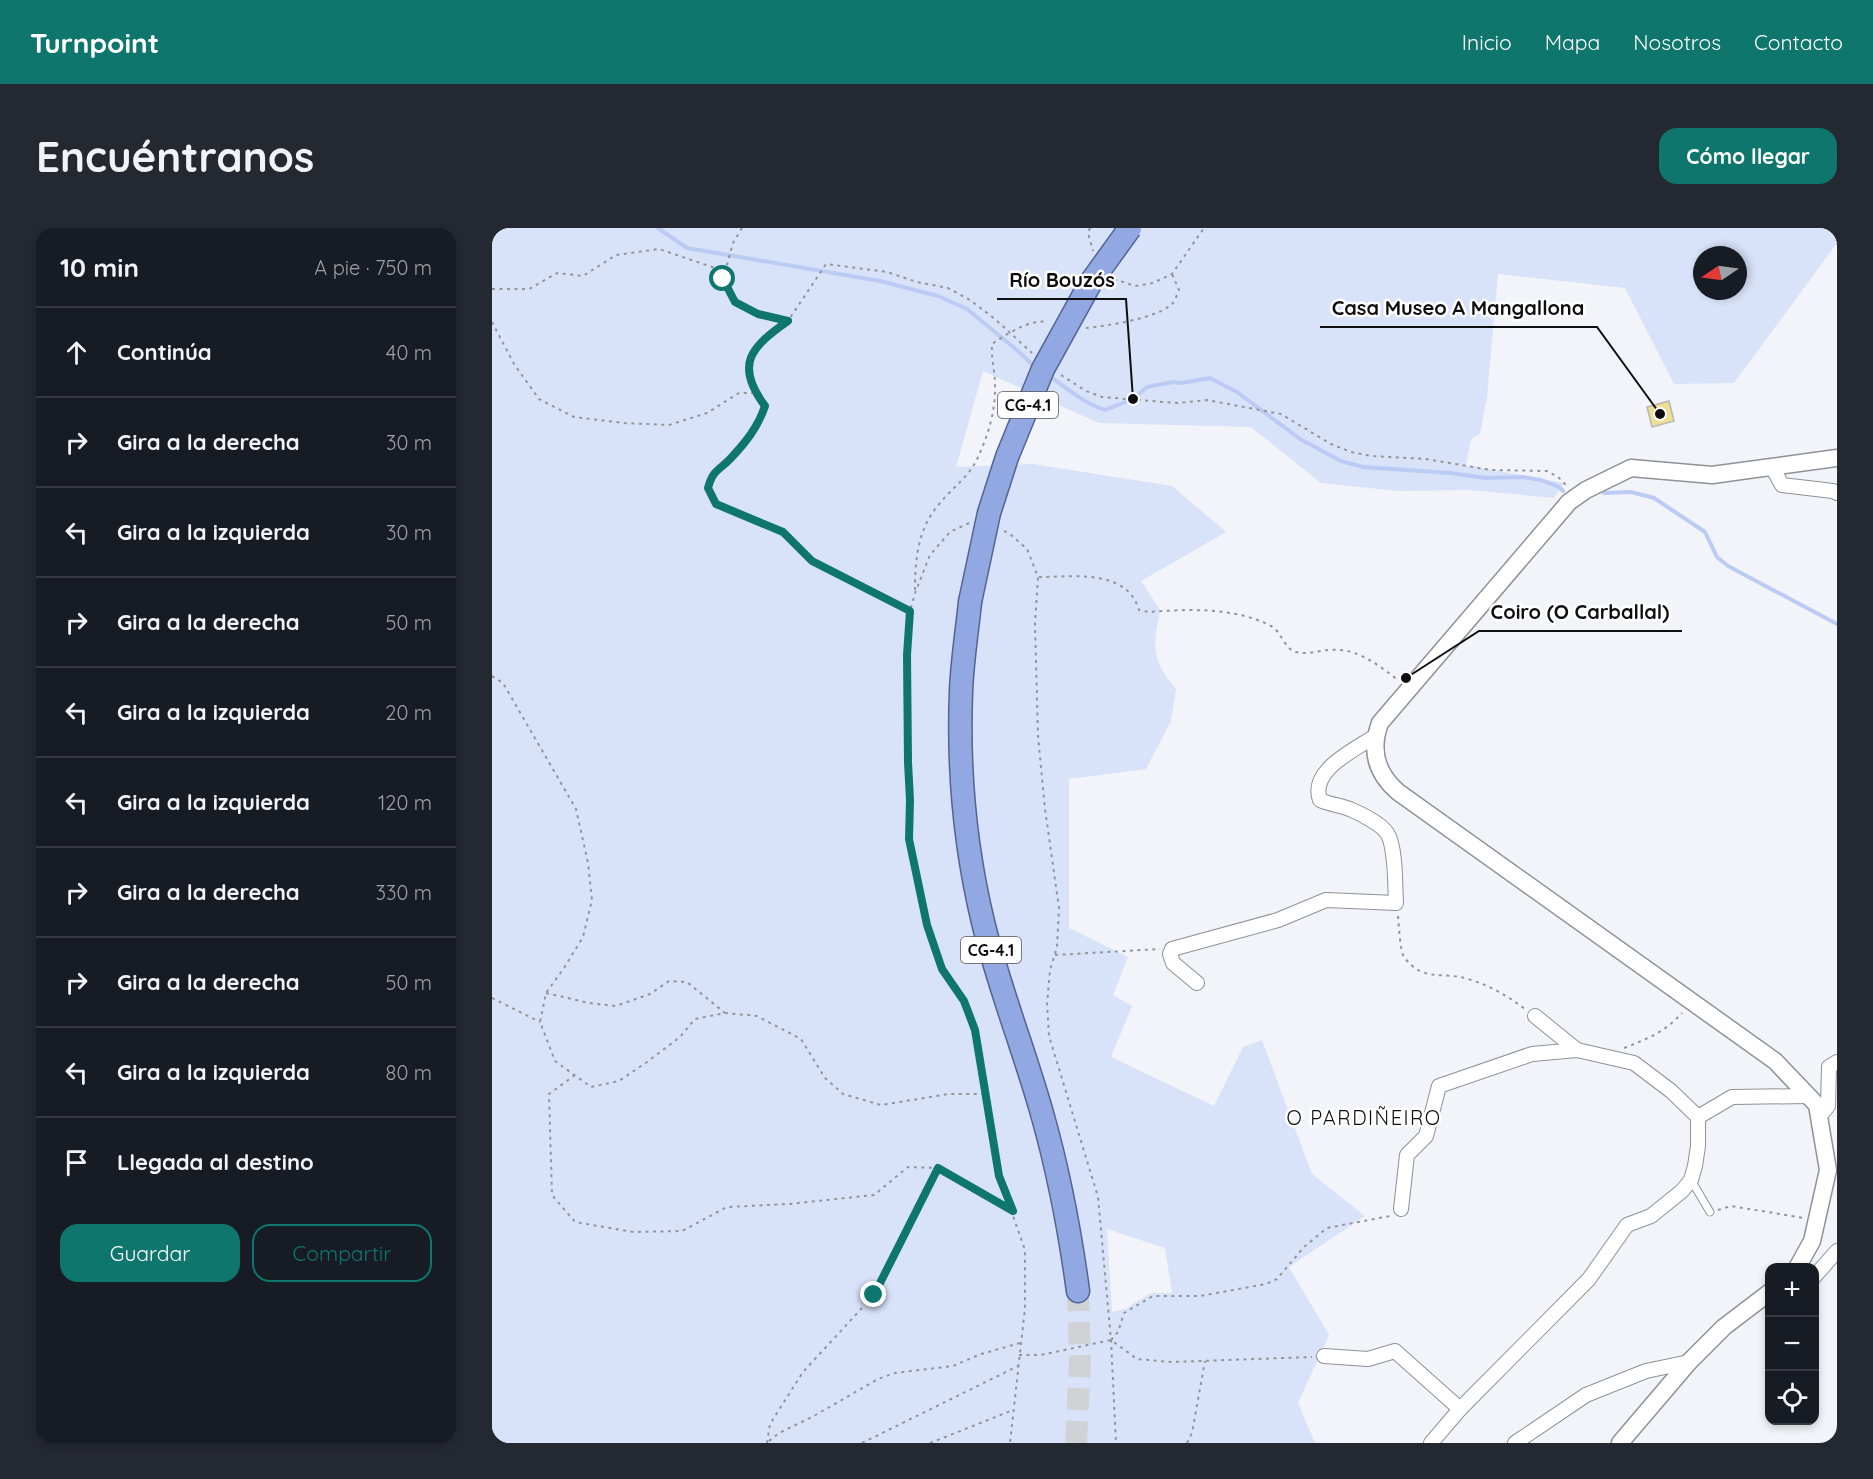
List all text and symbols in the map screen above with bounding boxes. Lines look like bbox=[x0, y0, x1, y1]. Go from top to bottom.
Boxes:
text: Turnpoint bbox=[30, 25, 159, 60]
text: Inicio bbox=[1462, 29, 1512, 55]
text: Mapa bbox=[1545, 29, 1600, 55]
text: Nosotros bbox=[1633, 29, 1721, 55]
text: Contacto bbox=[1754, 29, 1843, 55]
button: Cómo llegar bbox=[1659, 128, 1837, 184]
text: Encuéntranos bbox=[36, 130, 314, 183]
north arrow bbox=[1693, 246, 1747, 300]
text: 10 min bbox=[60, 251, 139, 284]
text: A pie · 750 m bbox=[314, 255, 432, 280]
callout: Río Bouzós bbox=[997, 261, 1126, 299]
route start bbox=[709, 265, 735, 291]
text: Río Bouzós bbox=[1009, 267, 1115, 292]
callout: Casa Museo A Mangallona bbox=[1320, 289, 1597, 327]
text: Casa Museo A Mangallona bbox=[1332, 295, 1584, 320]
icon: ahead bbox=[60, 336, 93, 369]
text: Continúa bbox=[117, 338, 212, 366]
text: 40 m bbox=[386, 340, 432, 365]
road number: CG-4.1 bbox=[998, 392, 1058, 418]
icon: right bbox=[60, 426, 93, 459]
text: Gira a la derecha bbox=[117, 428, 300, 456]
text: 30 m bbox=[386, 430, 432, 455]
icon: left bbox=[60, 516, 93, 549]
text: Gira a la izquierda bbox=[117, 518, 310, 546]
text: 30 m bbox=[386, 520, 432, 545]
callout: Coiro (O Carballal) bbox=[1479, 593, 1682, 631]
text: Coiro (O Carballal) bbox=[1491, 599, 1669, 624]
icon: right bbox=[60, 606, 93, 639]
text: Gira a la derecha bbox=[117, 608, 300, 636]
text: 50 m bbox=[386, 610, 432, 635]
icon: left bbox=[60, 696, 93, 729]
text: Gira a la izquierda bbox=[117, 698, 310, 726]
text: 20 m bbox=[385, 700, 432, 725]
icon: left bbox=[60, 786, 93, 819]
text: Gira a la izquierda bbox=[117, 788, 310, 816]
text: 120 m bbox=[378, 790, 432, 815]
icon: right bbox=[60, 876, 93, 909]
text: Gira a la derecha bbox=[117, 878, 300, 906]
text: 330 m bbox=[375, 880, 432, 905]
road number: CG-4.1 bbox=[961, 937, 1021, 963]
icon: right bbox=[60, 966, 93, 999]
text: Gira a la derecha bbox=[117, 968, 300, 996]
text: 50 m bbox=[386, 970, 432, 995]
icon: left bbox=[60, 1056, 93, 1089]
text: Gira a la izquierda bbox=[117, 1058, 310, 1086]
text: 80 m bbox=[386, 1060, 432, 1085]
district label: O PARDIÑEIRO bbox=[1286, 1105, 1442, 1130]
icon: arrive bbox=[60, 1146, 93, 1179]
text: Llegada al destino bbox=[117, 1148, 314, 1176]
button: Guardar bbox=[60, 1224, 240, 1282]
button: Compartir bbox=[252, 1224, 432, 1282]
map controls bbox=[1765, 1263, 1819, 1425]
button: + bbox=[1765, 1263, 1819, 1317]
route end bbox=[860, 1281, 886, 1307]
button: − bbox=[1765, 1317, 1819, 1371]
button: locate bbox=[1765, 1371, 1819, 1425]

